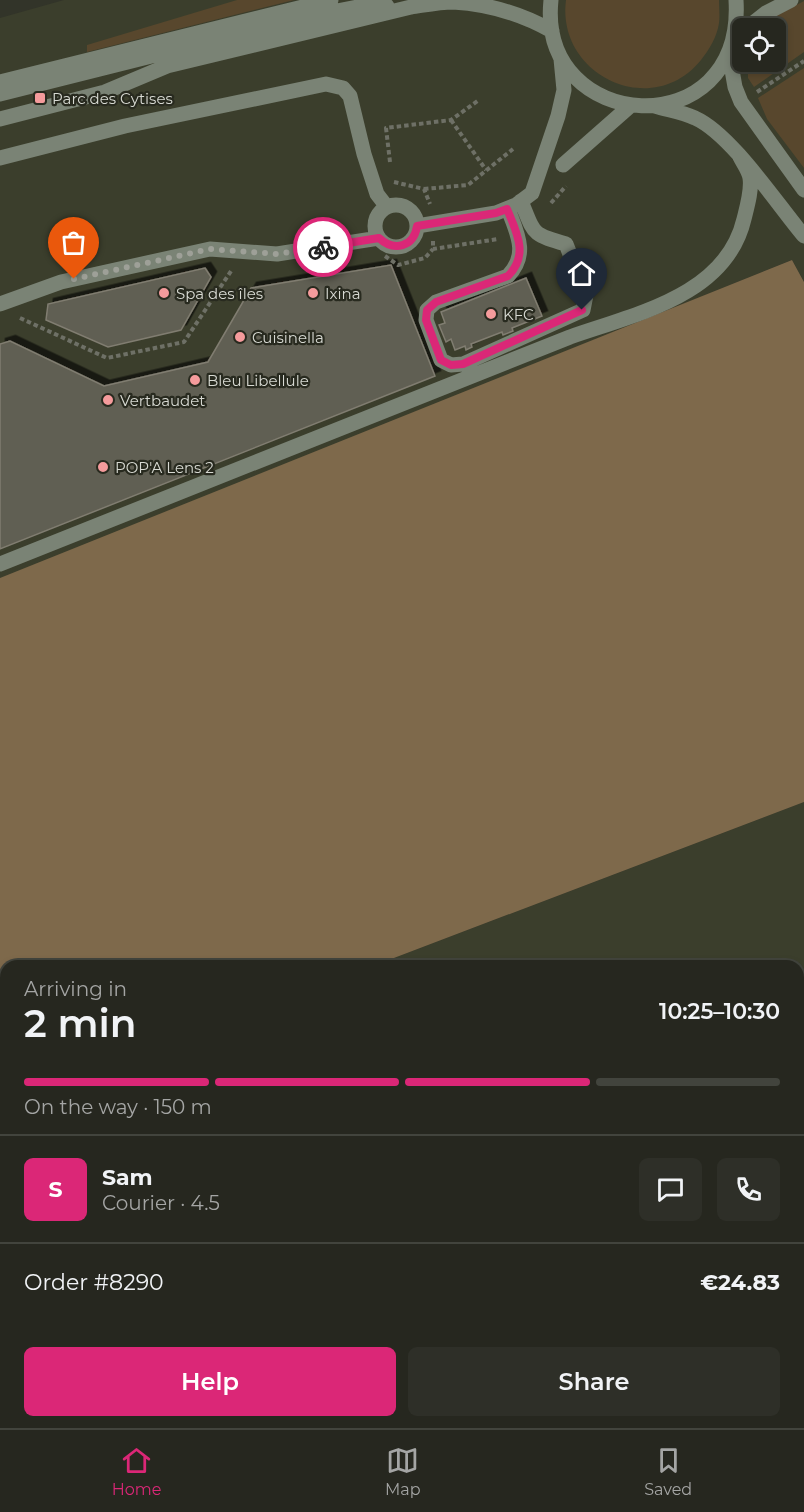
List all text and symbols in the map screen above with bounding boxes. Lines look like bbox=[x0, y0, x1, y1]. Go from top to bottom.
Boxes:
map controls bbox=[732, 18, 786, 72]
button: locate bbox=[732, 18, 786, 72]
place label: Parc des Cytises bbox=[52, 89, 173, 108]
marker: Parc des Cytises bbox=[33, 91, 47, 105]
pin bbox=[48, 217, 99, 279]
courier bbox=[293, 217, 353, 277]
icon: bag bbox=[57, 226, 90, 259]
icon: bike bbox=[307, 231, 340, 264]
pin bbox=[556, 248, 607, 310]
icon: home bbox=[565, 257, 598, 290]
place label: Spa des îles bbox=[176, 284, 263, 303]
place label: Ixina bbox=[325, 284, 361, 303]
marker: Spa des îles bbox=[157, 286, 171, 300]
marker: Ixina bbox=[306, 286, 320, 300]
place label: KFC bbox=[503, 305, 534, 324]
marker: KFC bbox=[484, 307, 498, 321]
place label: Cuisinella bbox=[252, 328, 324, 347]
marker: Cuisinella bbox=[233, 330, 247, 344]
place label: Bleu Libellule bbox=[207, 371, 309, 390]
marker: Bleu Libellule bbox=[188, 373, 202, 387]
place label: Vertbaudet bbox=[120, 391, 205, 410]
marker: Vertbaudet bbox=[101, 393, 115, 407]
place label: POP'A Lens 2 bbox=[115, 458, 214, 477]
marker: POP'A Lens 2 bbox=[96, 460, 110, 474]
text: Arriving in bbox=[24, 977, 127, 1001]
text: 10:25–10:30 bbox=[659, 998, 780, 1025]
text: 2 min bbox=[24, 999, 137, 1047]
text: On the way · 150 m bbox=[24, 1095, 212, 1119]
button: chat bbox=[639, 1158, 702, 1221]
button: phone bbox=[717, 1158, 780, 1221]
text: Sam bbox=[102, 1164, 153, 1191]
text: S bbox=[48, 1176, 63, 1203]
text: Courier · 4.5 bbox=[102, 1191, 220, 1215]
text: Order #8290 bbox=[24, 1269, 164, 1296]
text: €24.83 bbox=[700, 1269, 780, 1296]
button: Help bbox=[24, 1347, 396, 1416]
button: Share bbox=[408, 1347, 780, 1416]
tab: Home bbox=[112, 1444, 161, 1499]
tab: Map bbox=[385, 1444, 421, 1499]
tab: Saved bbox=[644, 1444, 692, 1499]

